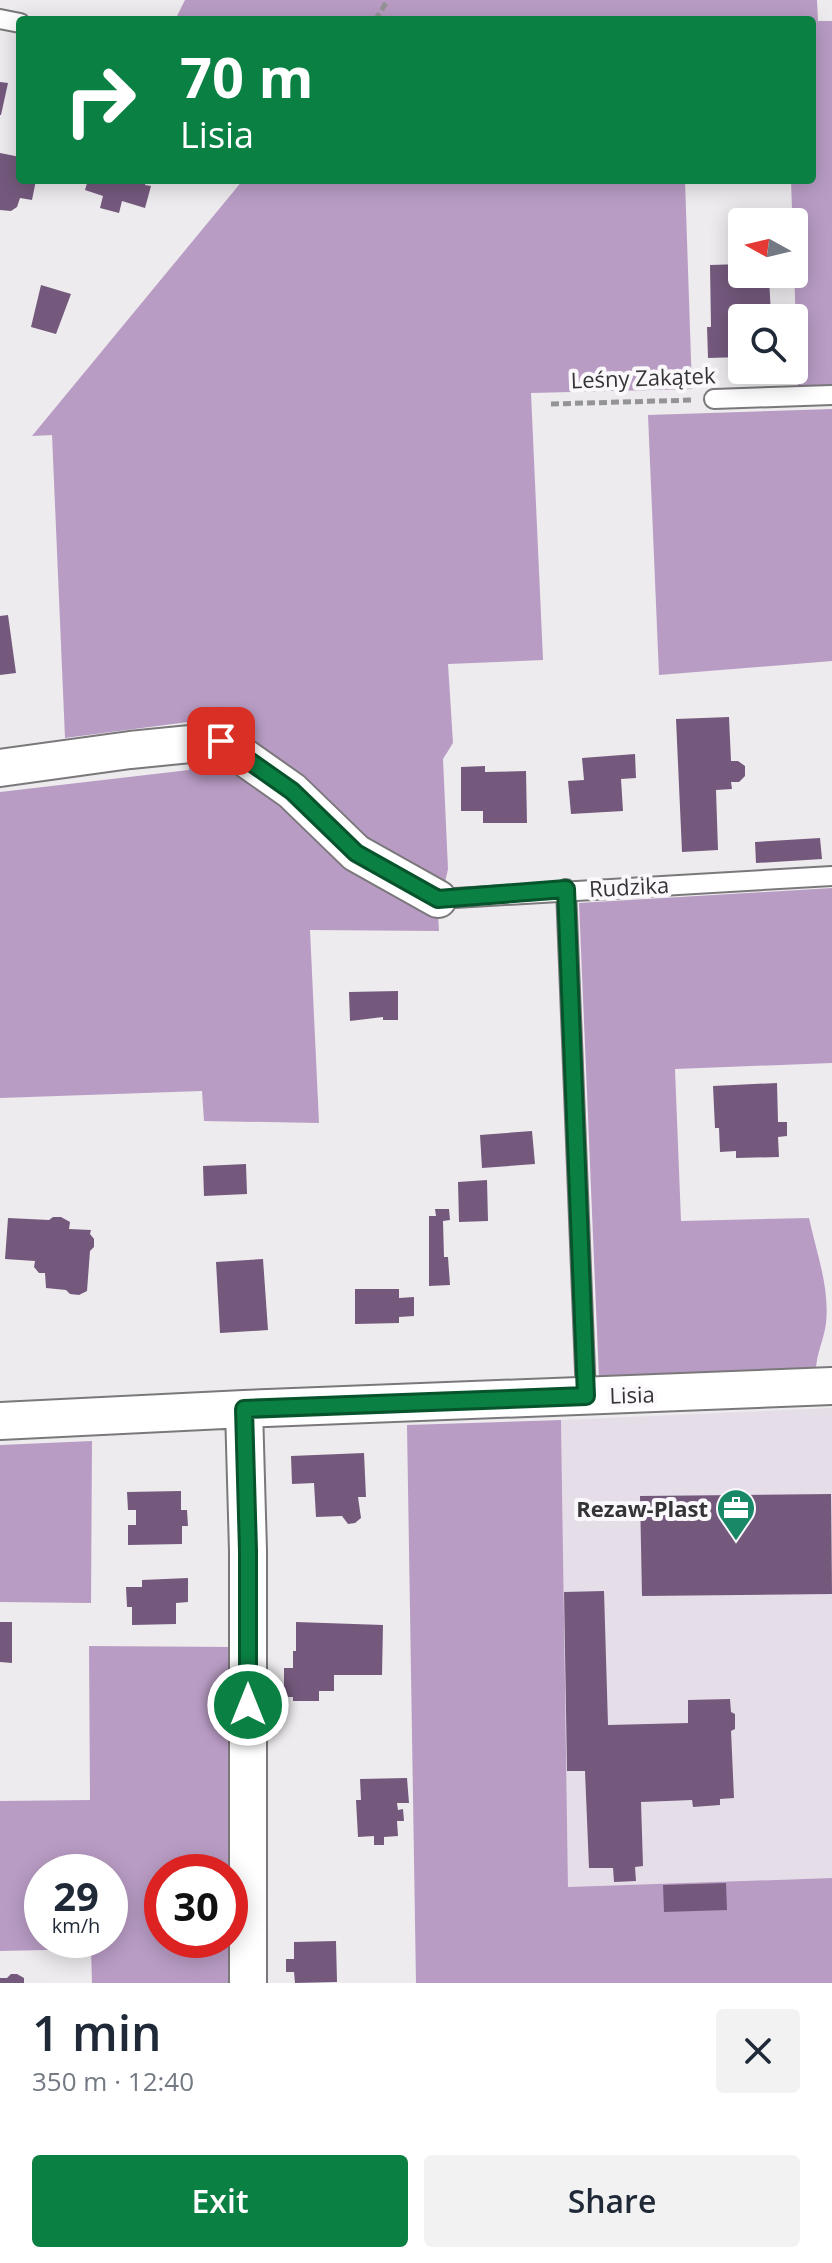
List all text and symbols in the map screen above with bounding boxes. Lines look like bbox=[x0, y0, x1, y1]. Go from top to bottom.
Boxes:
text: 70 m bbox=[180, 38, 314, 114]
icon: right bbox=[48, 48, 152, 152]
text: Lisia bbox=[180, 110, 254, 159]
north arrow bbox=[728, 208, 808, 288]
map controls bbox=[728, 208, 808, 384]
button: search bbox=[728, 304, 808, 384]
street label: Leśny Zakątek bbox=[570, 359, 716, 395]
pin bbox=[187, 707, 255, 775]
icon: arrive bbox=[199, 719, 243, 763]
street label: Rudzika bbox=[588, 869, 670, 903]
street label: Lisia bbox=[609, 1378, 655, 1410]
office icon: Rezaw-Plast bbox=[715, 1487, 757, 1542]
place label: Rezaw-Plast bbox=[576, 1493, 708, 1523]
position arrow bbox=[206, 1663, 290, 1747]
speed limit sign: 30 bbox=[144, 1854, 248, 1958]
text: 29 bbox=[53, 1868, 99, 1923]
text: km/h bbox=[52, 1912, 100, 1939]
text: 1 min bbox=[32, 2000, 162, 2065]
button: close bbox=[716, 2009, 800, 2093]
text: 350 m · 12:40 bbox=[32, 2063, 194, 2099]
button: Exit bbox=[32, 2155, 408, 2247]
button: Share bbox=[424, 2155, 800, 2247]

